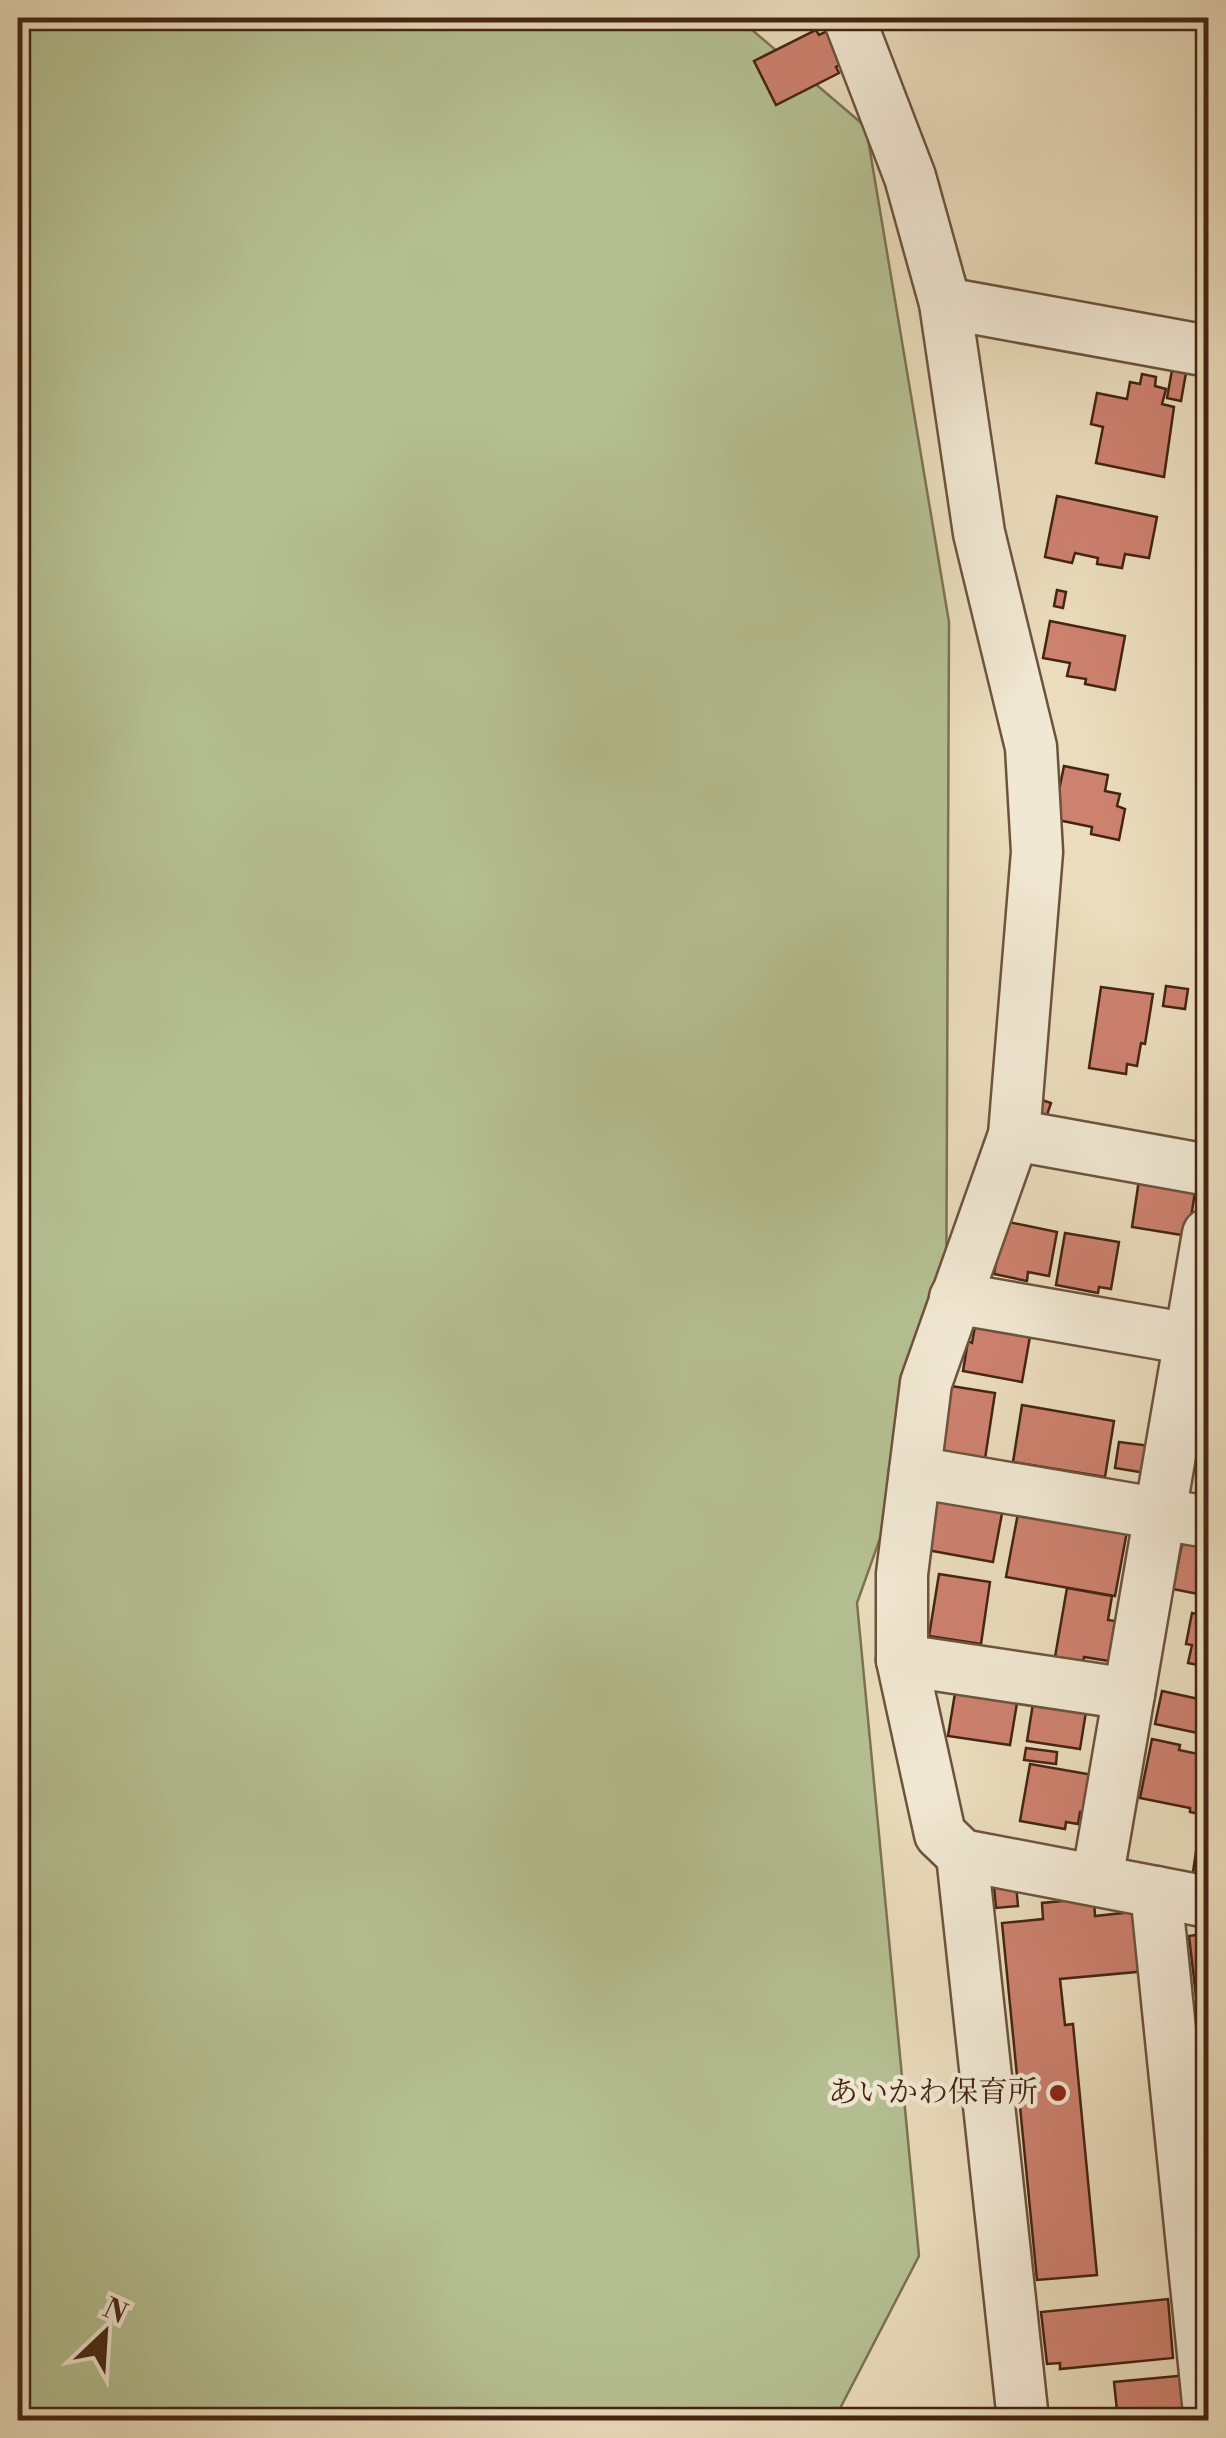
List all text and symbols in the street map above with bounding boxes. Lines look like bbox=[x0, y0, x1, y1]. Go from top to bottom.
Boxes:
place label: あいかわ保育所 bbox=[828, 2074, 1038, 2112]
marker: あいかわ保育所 bbox=[1047, 2082, 1069, 2104]
north arrow bbox=[55, 2283, 155, 2383]
text: N bbox=[97, 2291, 132, 2332]

